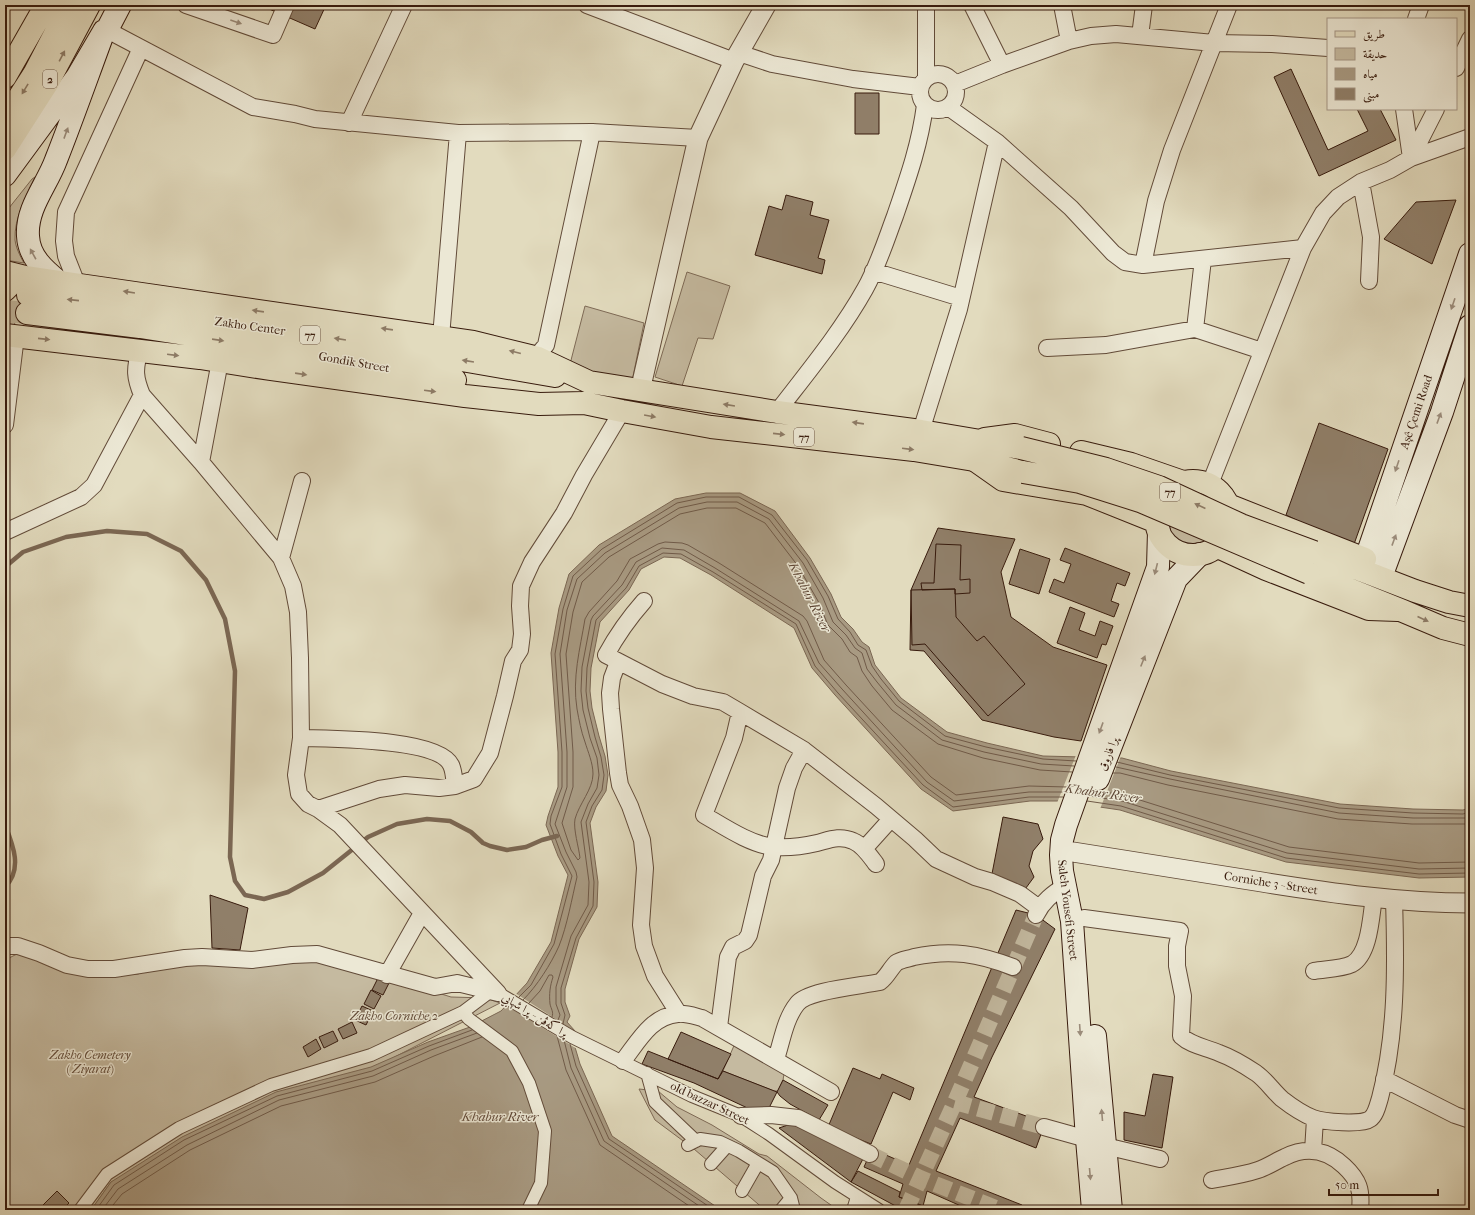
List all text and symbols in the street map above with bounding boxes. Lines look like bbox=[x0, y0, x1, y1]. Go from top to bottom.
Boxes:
legend bbox=[1327, 18, 1457, 110]
one-way arrow bbox=[230, 19, 242, 25]
text: طريق bbox=[1363, 27, 1385, 42]
text: حديقة bbox=[1363, 47, 1387, 62]
one-way arrow bbox=[59, 51, 66, 62]
text: مياه bbox=[1363, 67, 1378, 81]
road number: 2 bbox=[43, 70, 57, 88]
one-way arrow bbox=[21, 83, 28, 95]
text: مبنى bbox=[1363, 87, 1379, 103]
one-way arrow bbox=[64, 127, 70, 139]
one-way arrow bbox=[30, 248, 36, 260]
one-way arrow bbox=[123, 289, 135, 295]
one-way arrow bbox=[67, 297, 79, 304]
one-way arrow bbox=[1450, 298, 1456, 310]
one-way arrow bbox=[252, 308, 264, 314]
street label: Zakho Center bbox=[214, 314, 287, 338]
road number: 77 bbox=[300, 326, 320, 344]
one-way arrow bbox=[381, 326, 393, 332]
one-way arrow bbox=[38, 336, 50, 342]
one-way arrow bbox=[334, 336, 346, 342]
one-way arrow bbox=[212, 337, 225, 343]
street label: Gondik Street bbox=[317, 349, 391, 375]
one-way arrow bbox=[508, 349, 520, 355]
one-way arrow bbox=[167, 352, 179, 358]
one-way arrow bbox=[462, 358, 474, 364]
one-way arrow bbox=[295, 371, 307, 377]
street label: Aşê Çemi Road bbox=[1396, 373, 1436, 452]
one-way arrow bbox=[424, 388, 436, 394]
one-way arrow bbox=[723, 402, 736, 408]
one-way arrow bbox=[1437, 412, 1443, 424]
one-way arrow bbox=[644, 413, 656, 419]
one-way arrow bbox=[852, 420, 864, 426]
road number: 77 bbox=[794, 428, 814, 446]
one-way arrow bbox=[773, 431, 785, 437]
one-way arrow bbox=[902, 446, 914, 452]
one-way arrow bbox=[1394, 461, 1400, 473]
road number: 77 bbox=[1160, 483, 1180, 501]
one-way arrow bbox=[1195, 503, 1206, 509]
one-way arrow bbox=[1392, 534, 1398, 546]
water label: Khabur River bbox=[785, 559, 835, 636]
one-way arrow bbox=[1153, 563, 1159, 576]
one-way arrow bbox=[1417, 616, 1429, 623]
one-way arrow bbox=[1141, 655, 1147, 667]
one-way arrow bbox=[1097, 722, 1103, 734]
street label: پرا فاروق bbox=[1095, 733, 1122, 773]
water label: Khabur River bbox=[1063, 780, 1143, 806]
street label: Saleh Yousefi Street bbox=[1055, 859, 1081, 962]
street label: Corniche 3 - Street bbox=[1223, 869, 1320, 897]
street label: پرا كه‌ڤن - پرا شهابي bbox=[498, 989, 573, 1044]
park label: Zakho Corniche 2 bbox=[349, 1009, 438, 1023]
one-way arrow bbox=[1076, 1024, 1083, 1036]
park label: Zakho Cemetery ( Ziyarat) bbox=[48, 1048, 132, 1076]
street label: old bazzar Street bbox=[668, 1079, 752, 1128]
water label: Khabur River bbox=[461, 1109, 540, 1124]
one-way arrow bbox=[1099, 1109, 1105, 1122]
one-way arrow bbox=[1087, 1168, 1093, 1180]
scale bar bbox=[1329, 1171, 1438, 1197]
text: 50 m bbox=[1335, 1178, 1359, 1192]

